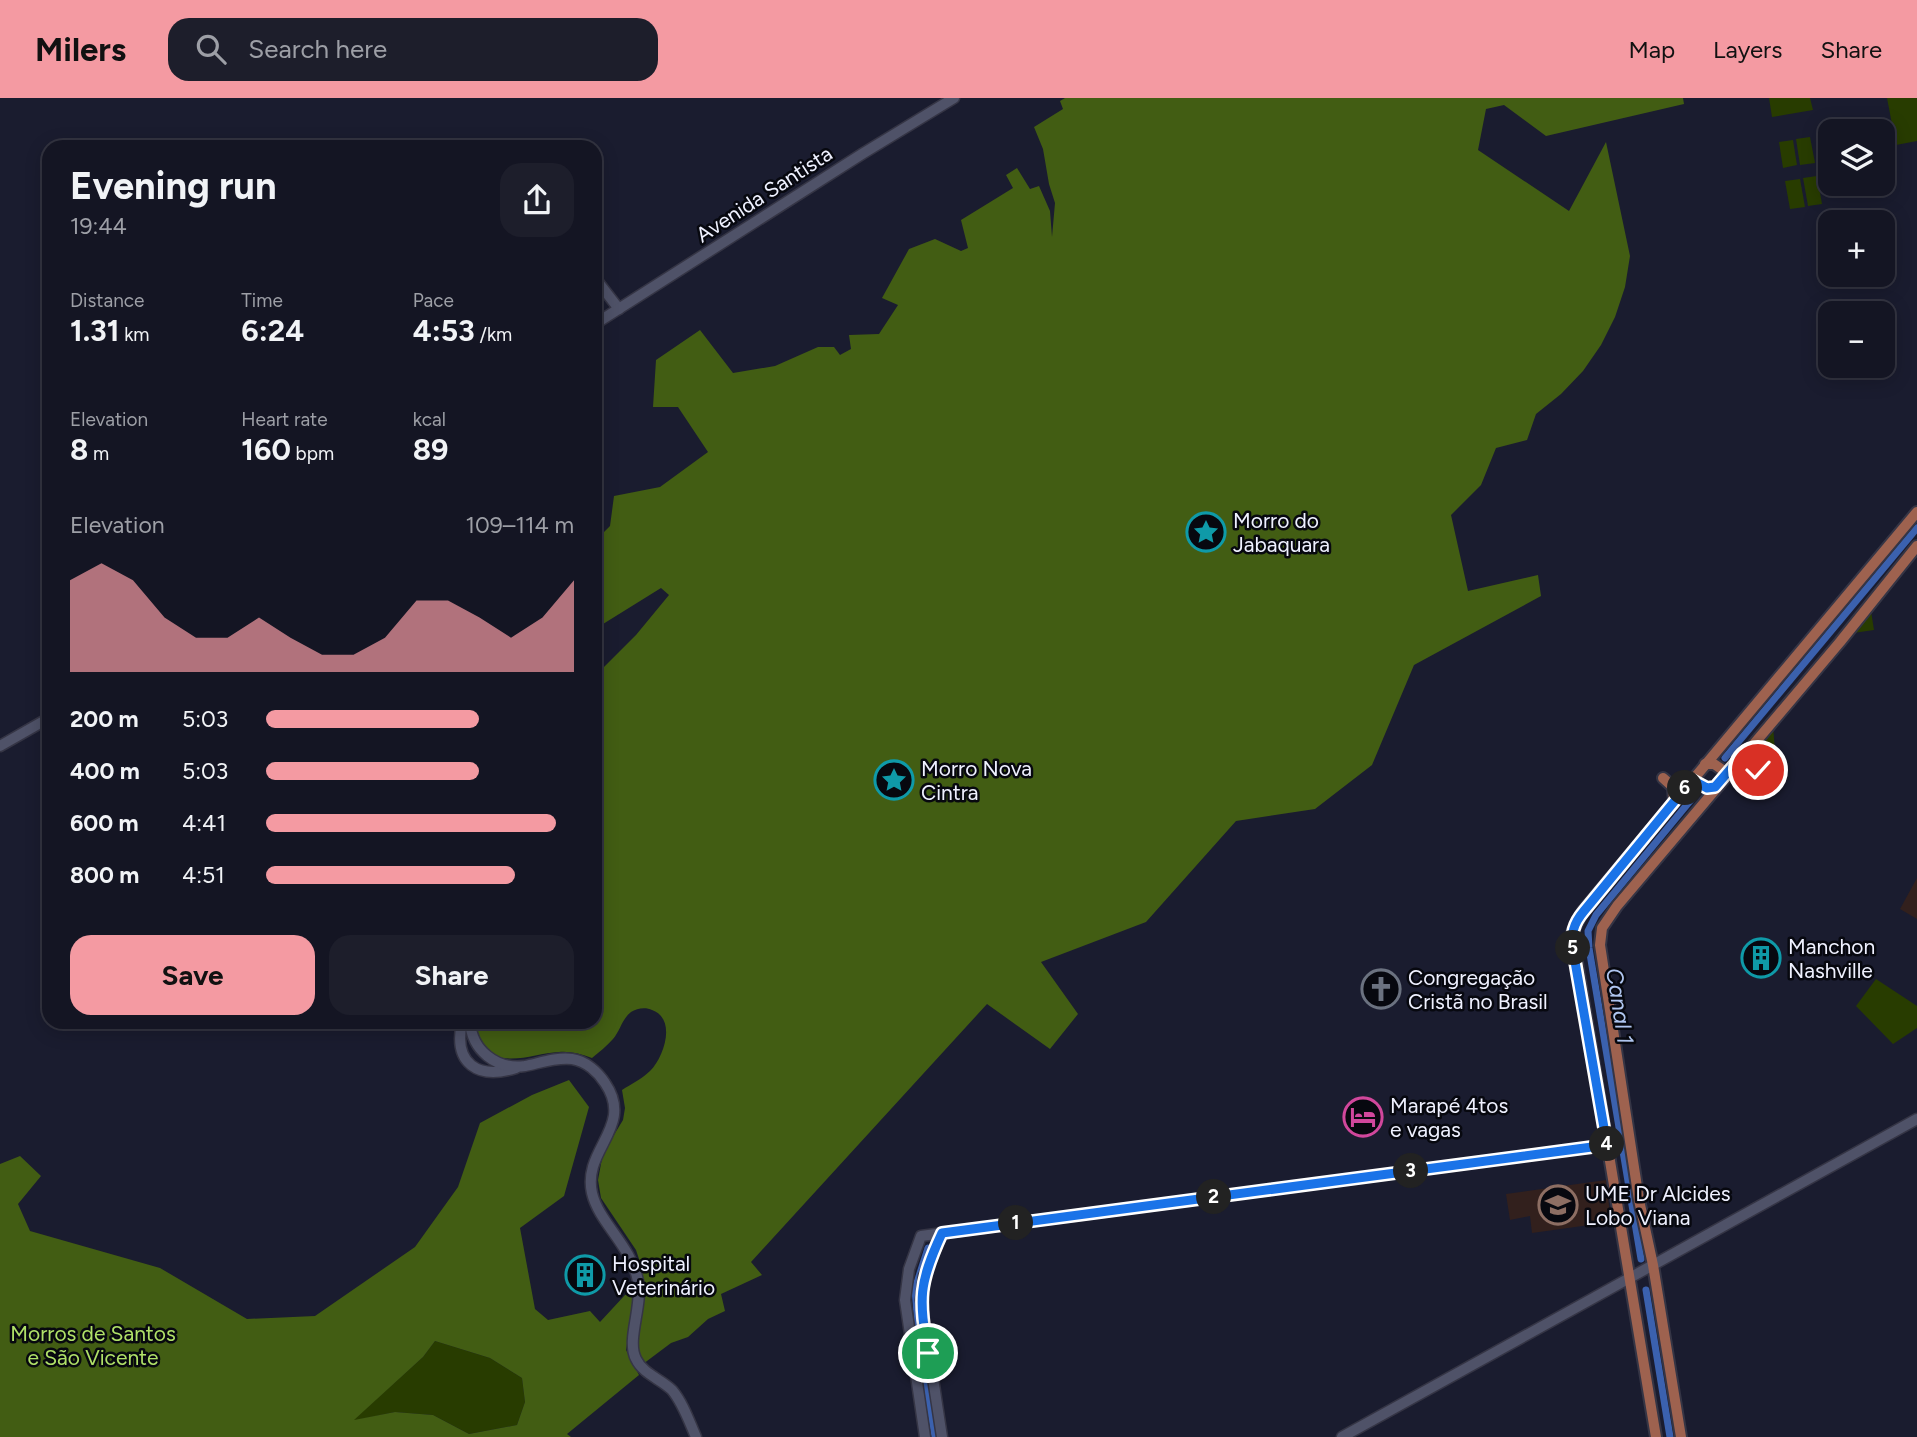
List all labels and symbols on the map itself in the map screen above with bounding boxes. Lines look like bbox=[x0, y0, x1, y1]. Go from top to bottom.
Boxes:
street label: Avenida Santista bbox=[691, 141, 837, 247]
place label: Morro do Jabaquara bbox=[1233, 508, 1330, 557]
place icon: Morro do Jabaquara bbox=[1185, 511, 1227, 553]
pin bbox=[1728, 740, 1788, 800]
place label: Morro Nova Cintra bbox=[921, 756, 1032, 805]
place icon: Morro Nova Cintra bbox=[873, 759, 915, 801]
pin: 6 bbox=[1668, 770, 1702, 806]
pin: 5 bbox=[1556, 930, 1590, 966]
place label: Manchon Nashville bbox=[1788, 934, 1875, 983]
building icon: Manchon Nashville bbox=[1740, 937, 1782, 979]
place label: Congregação Cristã no Brasil bbox=[1408, 965, 1548, 1014]
water label: Canal 1 bbox=[1600, 966, 1640, 1046]
church icon: Congregação Cristã no Brasil bbox=[1360, 968, 1402, 1010]
place label: Marapé 4tos e vagas bbox=[1390, 1093, 1508, 1142]
hotel icon: Marapé 4tos e vagas bbox=[1342, 1096, 1384, 1138]
pin: 4 bbox=[1590, 1126, 1624, 1162]
pin: 3 bbox=[1394, 1154, 1428, 1188]
pin: 2 bbox=[1196, 1180, 1232, 1214]
place label: UME Dr Alcides Lobo Viana bbox=[1585, 1181, 1731, 1230]
school or university icon: UME Dr Alcides Lobo Viana bbox=[1537, 1184, 1579, 1226]
pin: 1 bbox=[998, 1206, 1034, 1240]
place label: Hospital Veterinário bbox=[612, 1251, 715, 1300]
building icon: Hospital Veterinário bbox=[564, 1254, 606, 1296]
park label: Morros de Santos e São Vicente bbox=[10, 1321, 176, 1370]
pin bbox=[898, 1323, 958, 1383]

